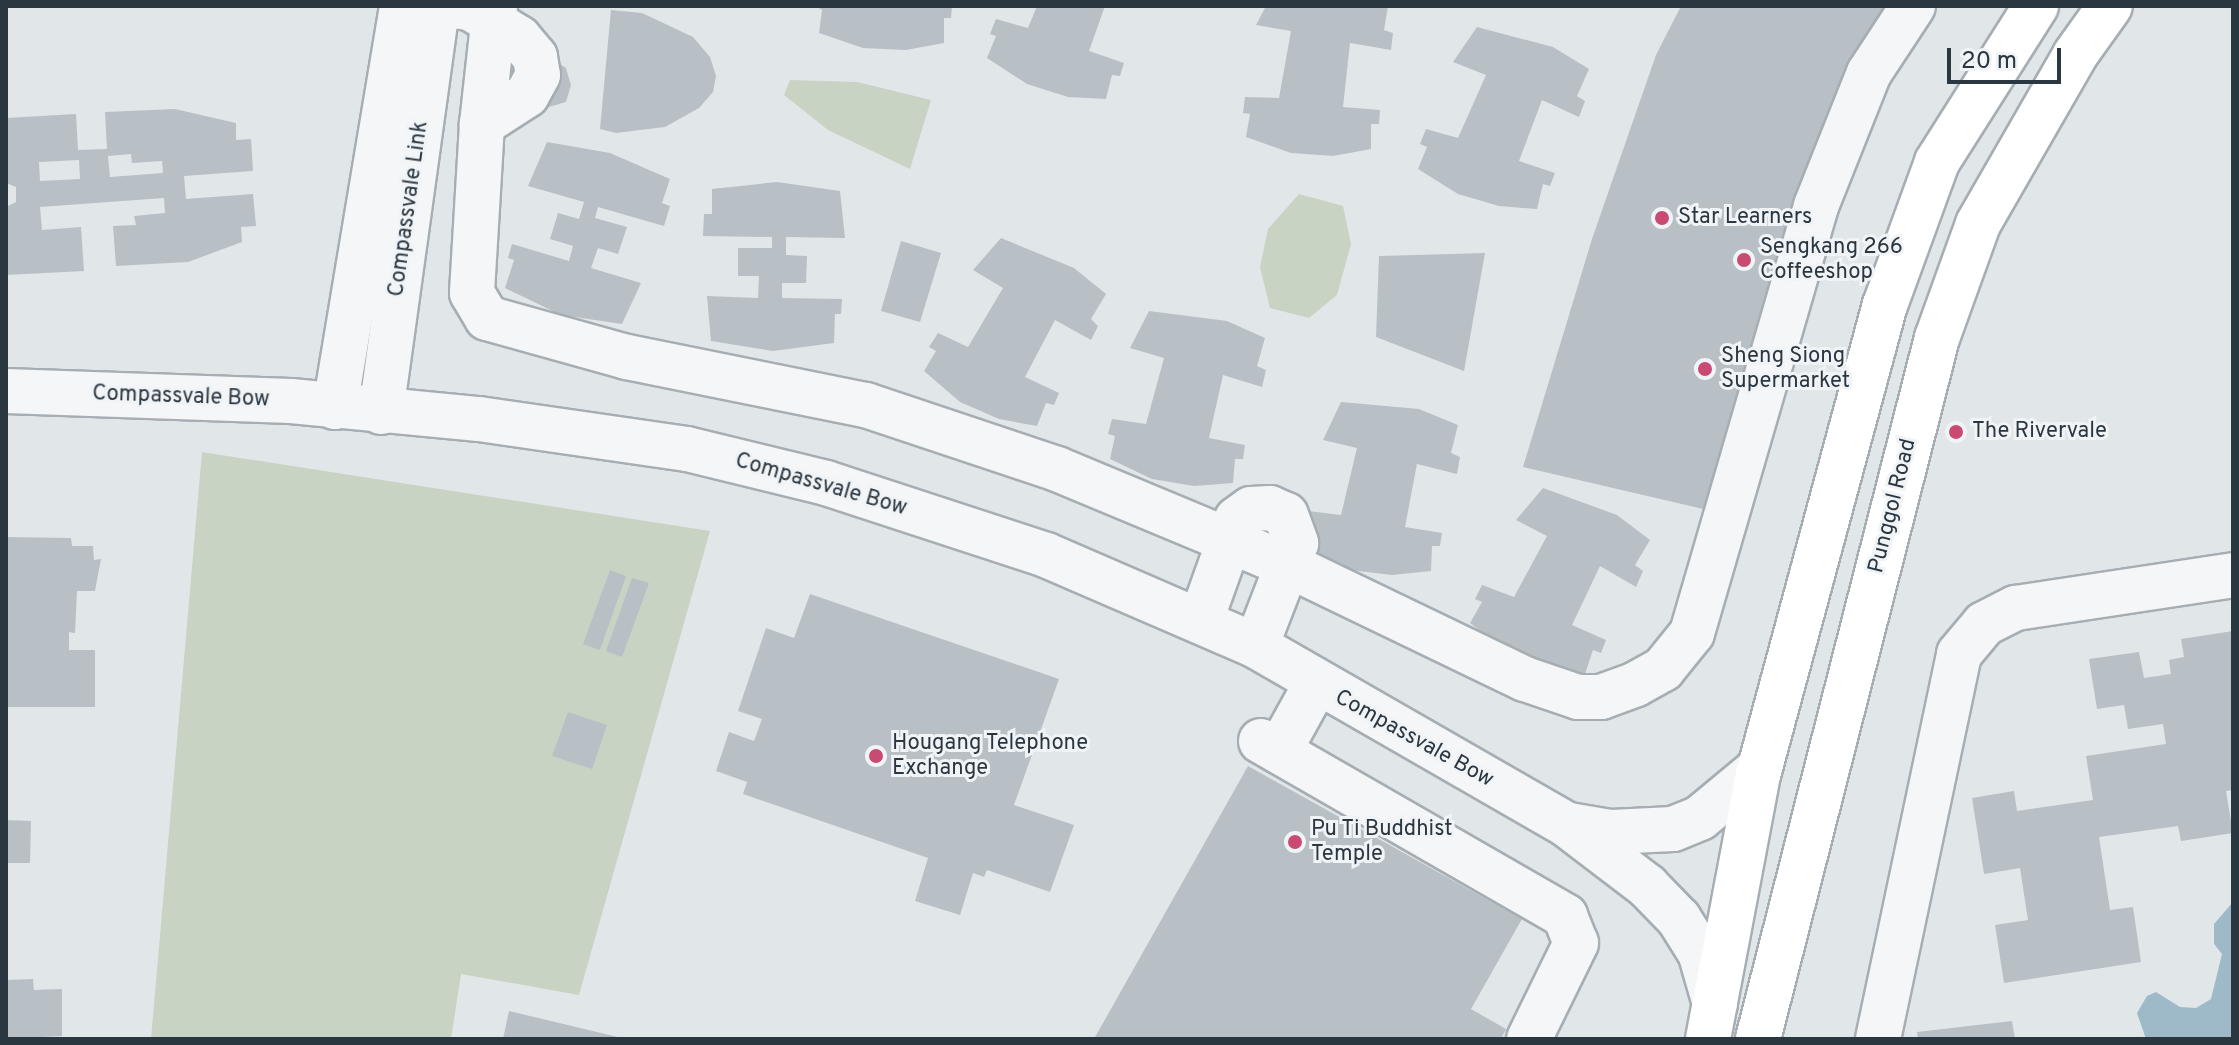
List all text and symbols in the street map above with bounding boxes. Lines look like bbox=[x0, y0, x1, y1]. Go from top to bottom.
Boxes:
scale bar bbox=[1951, 32, 2065, 82]
text: 20 m bbox=[1961, 47, 2017, 77]
street label: Compassvale Link bbox=[384, 119, 434, 299]
place label: Star Learners bbox=[1678, 205, 1812, 231]
marker: Star Learners bbox=[1653, 209, 1671, 227]
place label: Sengkang 266 Coffeeshop bbox=[1760, 234, 1903, 286]
marker: Sengkang 266 Coffeeshop bbox=[1735, 251, 1753, 269]
place label: Sheng Siong Supermarket bbox=[1721, 343, 1850, 394]
marker: Sheng Siong Supermarket bbox=[1696, 360, 1714, 378]
street label: Compassvale Bow bbox=[92, 381, 270, 413]
place label: The Rivervale bbox=[1972, 419, 2107, 445]
marker: The Rivervale bbox=[1947, 423, 1965, 441]
street label: Punggol Road bbox=[1864, 436, 1922, 576]
street label: Compassvale Bow bbox=[732, 448, 910, 522]
street label: Compassvale Bow bbox=[1330, 684, 1498, 794]
place label: Hougang Telephone Exchange bbox=[892, 730, 1089, 782]
marker: Hougang Telephone Exchange bbox=[867, 747, 885, 765]
place label: Pu Ti Buddhist Temple bbox=[1311, 816, 1453, 868]
marker: Pu Ti Buddhist Temple bbox=[1286, 833, 1304, 851]

